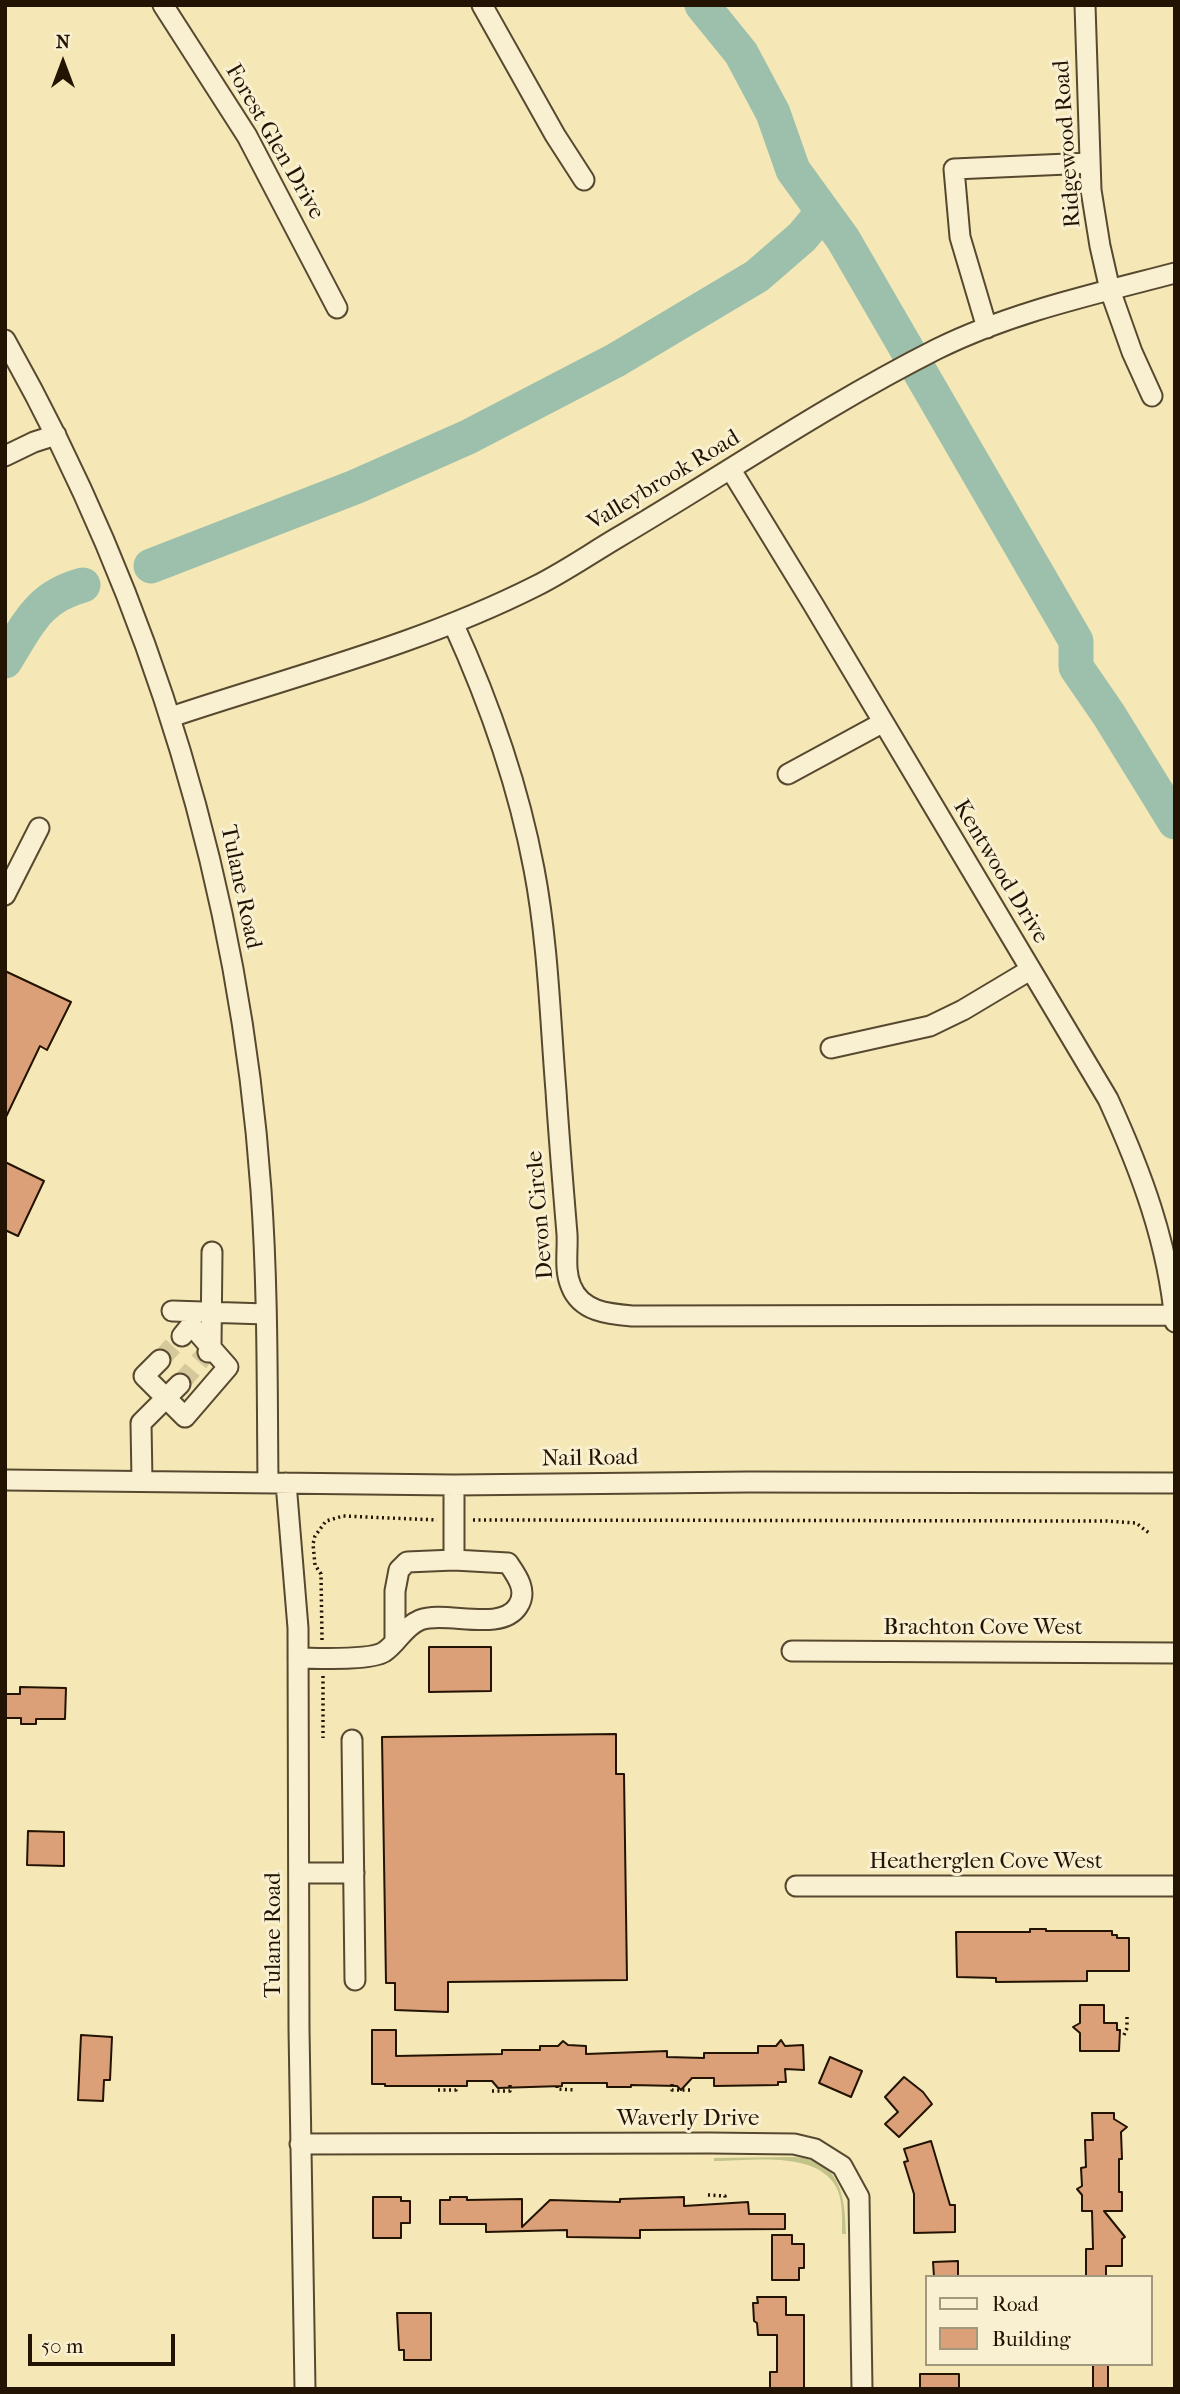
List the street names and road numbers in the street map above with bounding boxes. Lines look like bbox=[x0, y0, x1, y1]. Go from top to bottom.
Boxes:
street label: Forest Glen Drive bbox=[218, 59, 330, 225]
street label: Ridgewood Road bbox=[1048, 59, 1088, 229]
street label: Valleybrook Road bbox=[583, 425, 745, 537]
street label: Kentwood Drive bbox=[946, 795, 1054, 949]
street label: Tulane Road bbox=[213, 823, 267, 951]
street label: Devon Circle bbox=[522, 1150, 560, 1280]
street label: Nail Road bbox=[541, 1444, 639, 1474]
street label: Brachton Cove West bbox=[883, 1614, 1083, 1642]
street label: Heatherglen Cove West bbox=[869, 1848, 1103, 1876]
street label: Tulane Road bbox=[260, 1872, 288, 1998]
street label: Waverly Drive bbox=[617, 2105, 759, 2133]

